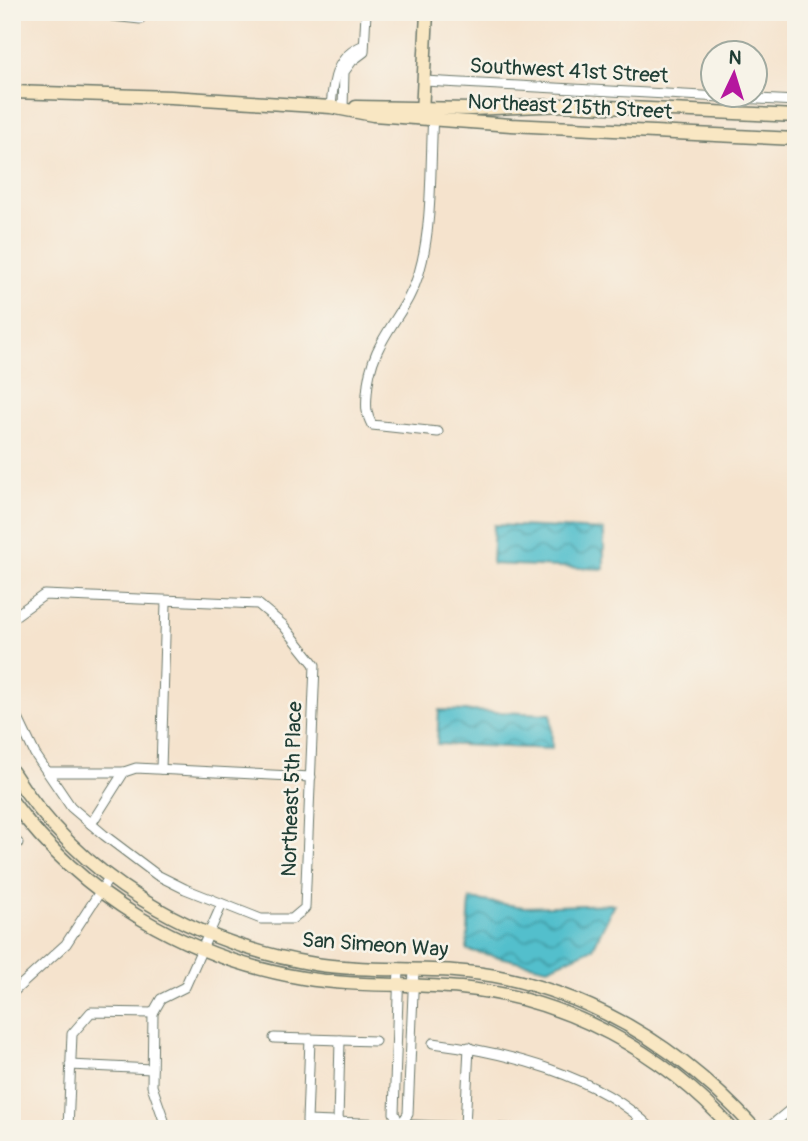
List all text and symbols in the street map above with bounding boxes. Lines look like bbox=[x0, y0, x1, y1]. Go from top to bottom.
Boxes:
north arrow bbox=[700, 38, 770, 108]
text: N bbox=[728, 46, 743, 70]
street label: Southwest 41st Street bbox=[469, 52, 670, 90]
street label: Northeast 215th Street bbox=[467, 88, 674, 126]
street label: Northeast 5th Place bbox=[275, 700, 309, 877]
street label: San Simeon Way bbox=[301, 926, 449, 964]

